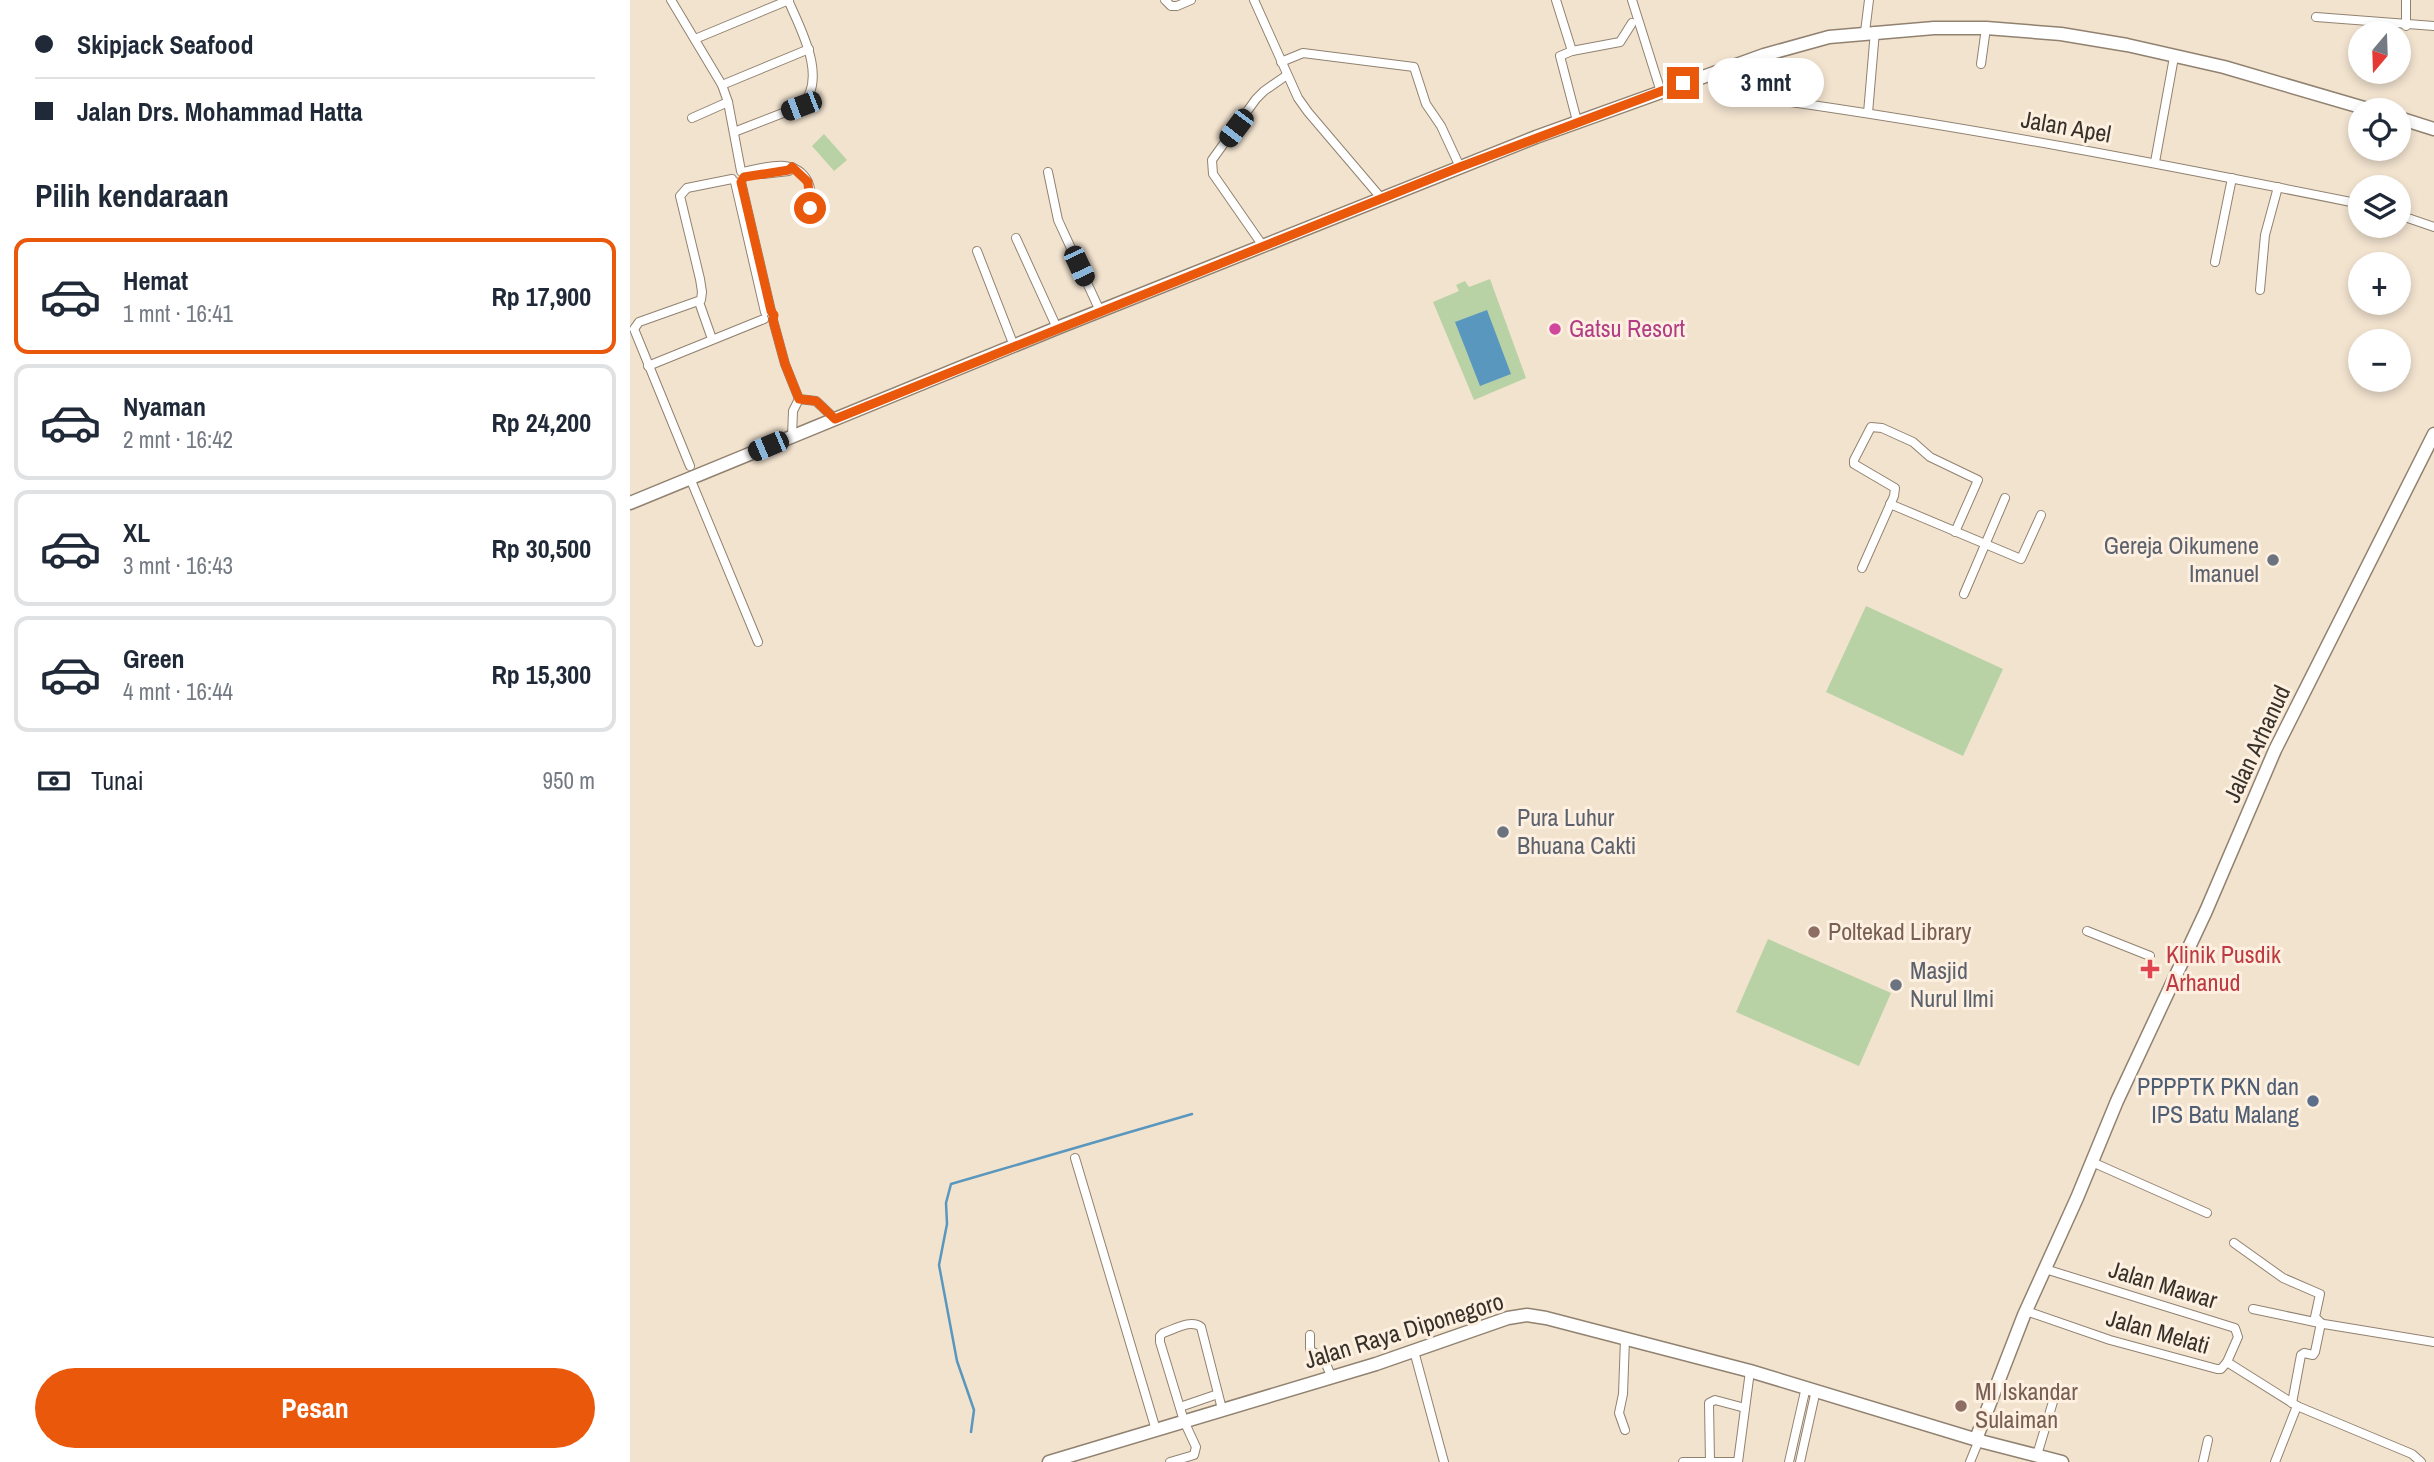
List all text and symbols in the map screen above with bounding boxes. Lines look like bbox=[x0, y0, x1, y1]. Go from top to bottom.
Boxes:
north arrow bbox=[2348, 21, 2412, 84]
map controls bbox=[2348, 21, 2411, 392]
text: Skipjack Seafood bbox=[77, 27, 254, 62]
callout: 3 mnt bbox=[1708, 58, 1823, 108]
route end bbox=[1667, 67, 1699, 99]
text: 3 mnt bbox=[1741, 67, 1791, 98]
car bbox=[778, 89, 825, 123]
text: Jalan Drs. Mohammad Hatta bbox=[77, 94, 363, 129]
button: locate bbox=[2348, 98, 2411, 161]
street label: Jalan Apel bbox=[2019, 102, 2114, 150]
car bbox=[1215, 105, 1258, 151]
text: Pilih kendaraan bbox=[35, 174, 229, 217]
button: layers bbox=[2348, 175, 2411, 238]
route start bbox=[794, 192, 826, 224]
car bbox=[1061, 243, 1098, 289]
button: + bbox=[2348, 252, 2411, 315]
text: Hemat bbox=[123, 263, 188, 298]
icon: car bbox=[39, 265, 102, 328]
text: Rp 17,900 bbox=[491, 279, 591, 314]
text: 1 mnt · 16:41 bbox=[123, 298, 233, 329]
place label: Gatsu Resort bbox=[1569, 312, 1685, 344]
marker: Gatsu Resort bbox=[1547, 321, 1563, 337]
button: − bbox=[2348, 329, 2411, 392]
text: Nyaman bbox=[123, 389, 206, 424]
icon: car bbox=[39, 391, 102, 454]
text: Rp 24,200 bbox=[491, 405, 591, 440]
text: 2 mnt · 16:42 bbox=[123, 424, 233, 455]
car bbox=[745, 428, 792, 464]
text: XL bbox=[123, 515, 150, 550]
icon: car bbox=[39, 517, 102, 580]
place label: Gereja Oikumene Imanuel bbox=[2104, 529, 2259, 589]
text: Rp 30,500 bbox=[491, 531, 591, 566]
text: 3 mnt · 16:43 bbox=[123, 550, 233, 581]
marker: Gereja Oikumene Imanuel bbox=[2265, 552, 2281, 568]
text: Green bbox=[123, 641, 185, 676]
icon: car bbox=[39, 643, 102, 706]
text: Rp 15,300 bbox=[491, 657, 591, 692]
text: 4 mnt · 16:44 bbox=[123, 676, 233, 707]
street label: Jalan Arhanud bbox=[2215, 680, 2297, 807]
icon: cash bbox=[35, 762, 73, 800]
text: Tunai bbox=[91, 763, 144, 798]
text: 950 m bbox=[543, 765, 595, 796]
place label: Pura Luhur Bhuana Cakti bbox=[1517, 801, 1636, 861]
marker: Pura Luhur Bhuana Cakti bbox=[1495, 824, 1511, 840]
place label: Poltekad Library bbox=[1828, 915, 1971, 947]
marker: Poltekad Library bbox=[1806, 924, 1822, 940]
place label: Klinik Pusdik Arhanud bbox=[2165, 938, 2281, 998]
place label: Masjid Nurul Ilmi bbox=[1910, 954, 1994, 1014]
marker: Klinik Pusdik Arhanud bbox=[2140, 959, 2160, 979]
marker: Masjid Nurul Ilmi bbox=[1888, 977, 1904, 993]
place label: PPPPTK PKN dan IPS Batu Malang bbox=[2137, 1070, 2299, 1130]
marker: PPPPTK PKN dan IPS Batu Malang bbox=[2305, 1093, 2321, 1109]
street label: Jalan Mawar bbox=[2105, 1252, 2222, 1316]
street label: Jalan Raya Diponegoro bbox=[1300, 1285, 1507, 1376]
street label: Jalan Melati bbox=[2103, 1301, 2214, 1361]
button: Pesan bbox=[35, 1368, 595, 1448]
place label: MI Iskandar Sulaiman bbox=[1975, 1375, 2078, 1435]
marker: MI Iskandar Sulaiman bbox=[1953, 1398, 1969, 1414]

